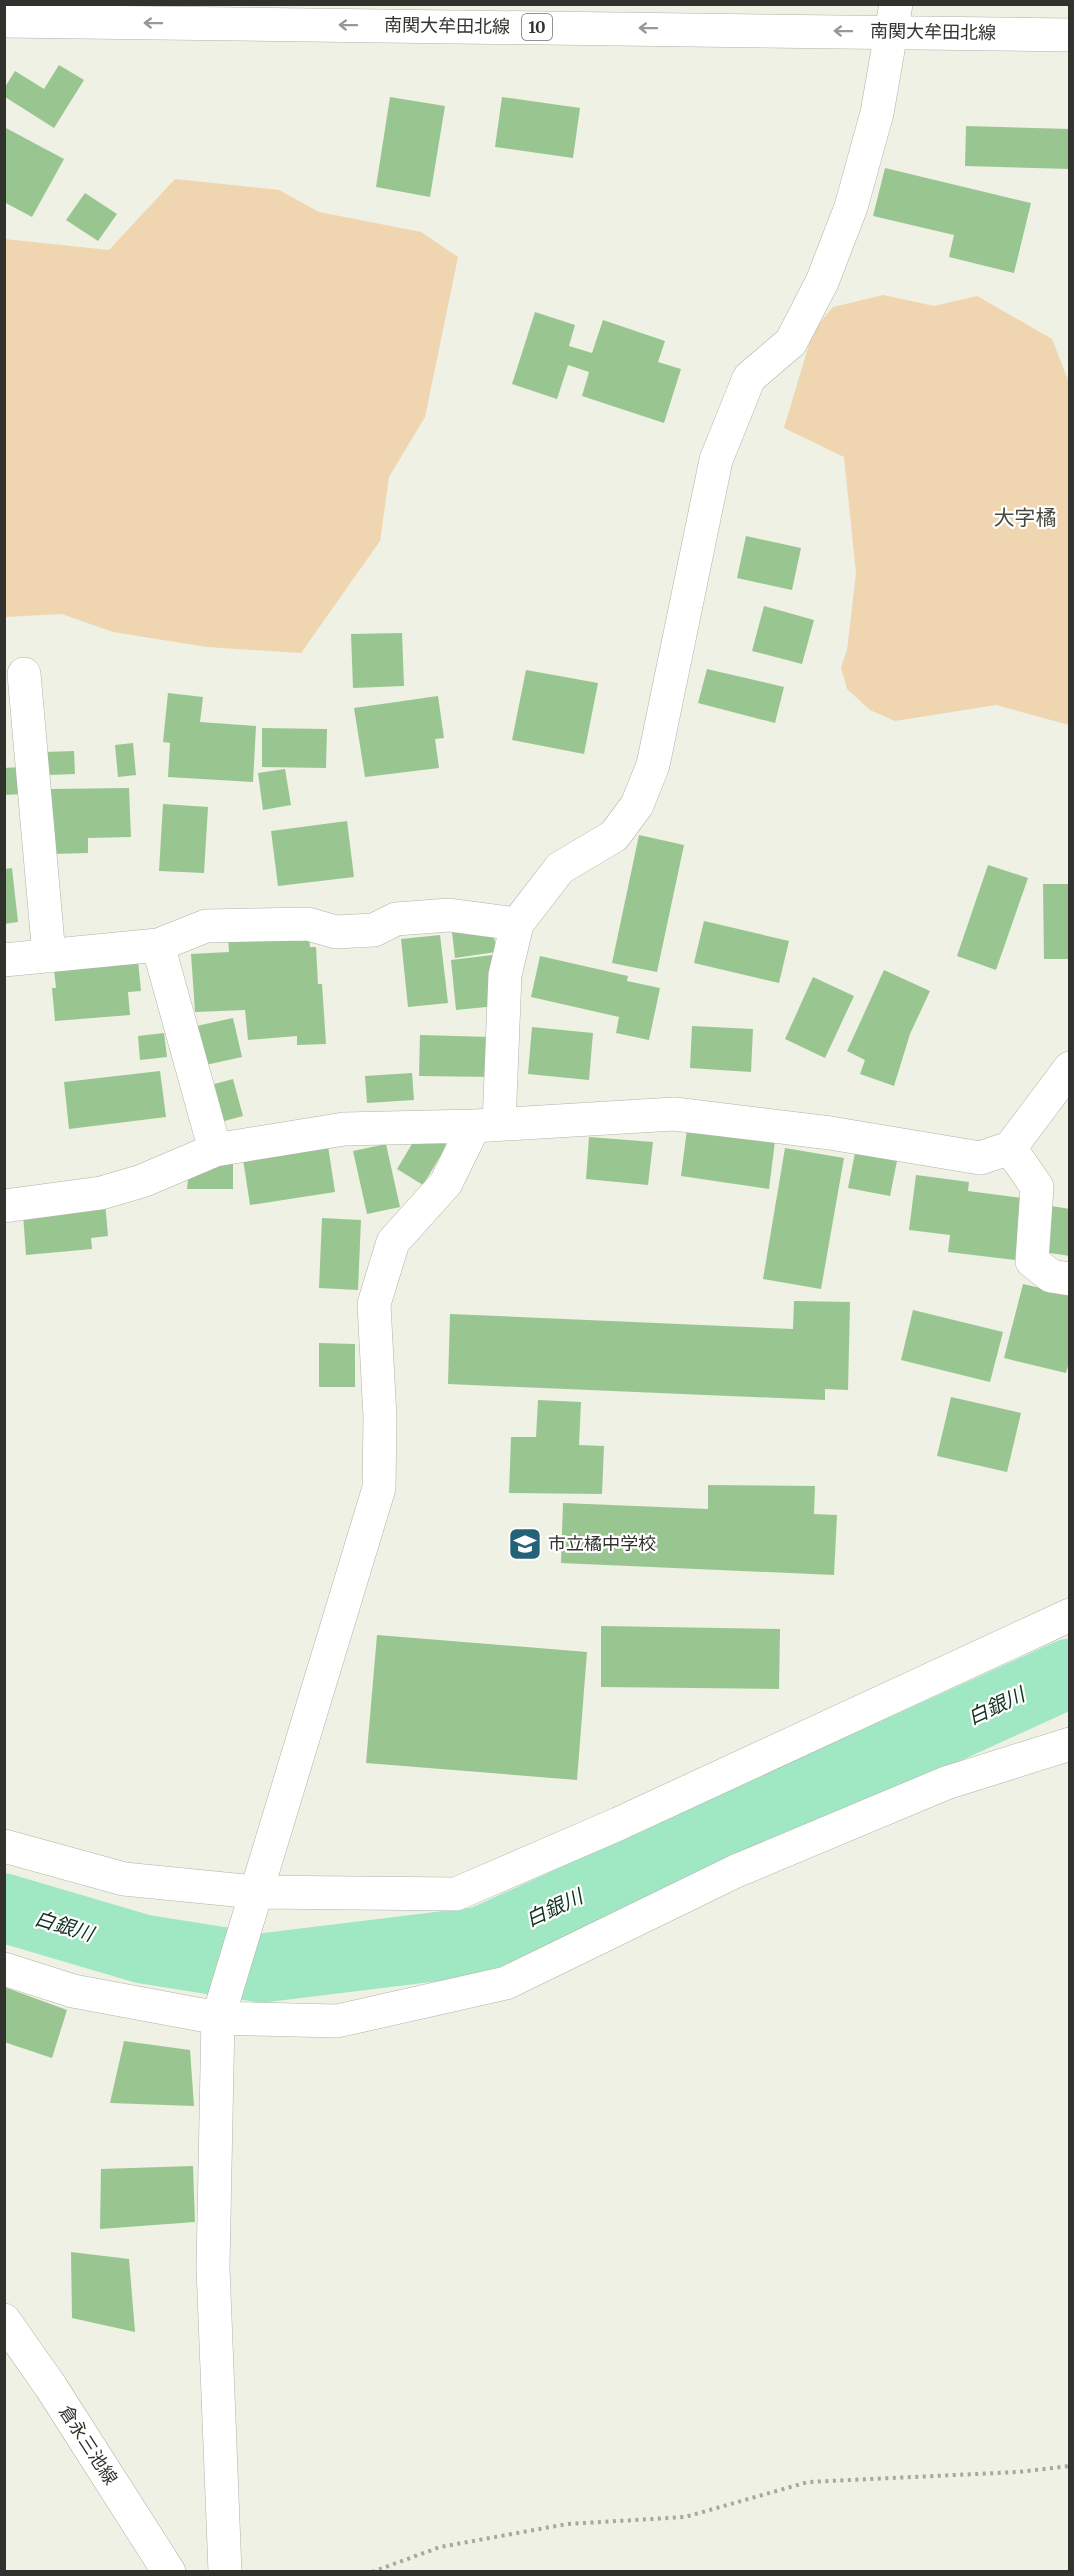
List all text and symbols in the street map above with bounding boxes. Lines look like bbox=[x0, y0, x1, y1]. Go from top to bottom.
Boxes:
street label: 南関大牟田北線 bbox=[384, 13, 510, 38]
road number: 10 bbox=[522, 14, 552, 40]
one-way arrow bbox=[144, 17, 164, 29]
one-way arrow bbox=[339, 19, 359, 31]
street label: 南関大牟田北線 bbox=[870, 19, 996, 44]
one-way arrow bbox=[639, 23, 659, 34]
one-way arrow bbox=[834, 25, 854, 37]
district label: 大字橘 bbox=[994, 504, 1057, 531]
school or university icon: 市立橘中学校 bbox=[507, 1526, 543, 1562]
place label: 市立橘中学校 bbox=[548, 1532, 656, 1555]
water label: 白銀川 bbox=[963, 1681, 1030, 1730]
water label: 白銀川 bbox=[521, 1883, 588, 1932]
water label: 白銀川 bbox=[32, 1905, 98, 1947]
street label: 倉永三池線 bbox=[54, 2401, 123, 2489]

